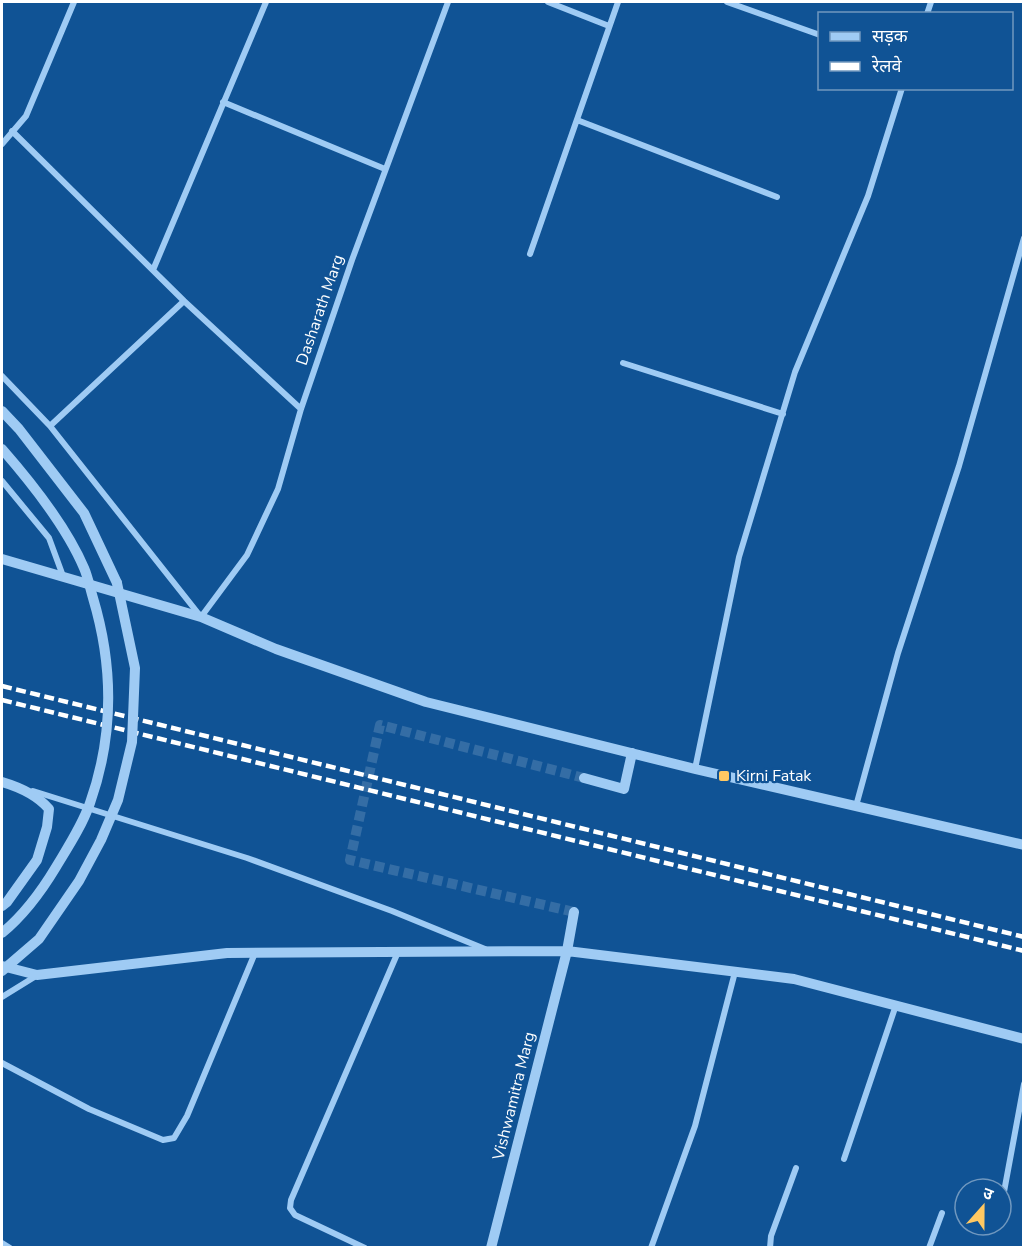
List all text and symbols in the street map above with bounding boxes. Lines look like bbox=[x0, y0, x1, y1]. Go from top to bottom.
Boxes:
legend bbox=[818, 12, 1013, 90]
text: सड़क bbox=[872, 24, 909, 48]
text: रेलवे bbox=[871, 54, 903, 78]
street label: Dasharath Marg bbox=[291, 252, 349, 368]
place label: Kirni Fatak bbox=[736, 765, 812, 787]
marker: Kirni Fatak bbox=[717, 769, 731, 783]
street label: Vishwamitra Marg bbox=[487, 1029, 541, 1163]
north arrow bbox=[953, 1177, 1013, 1237]
text: उ bbox=[980, 1182, 997, 1206]

